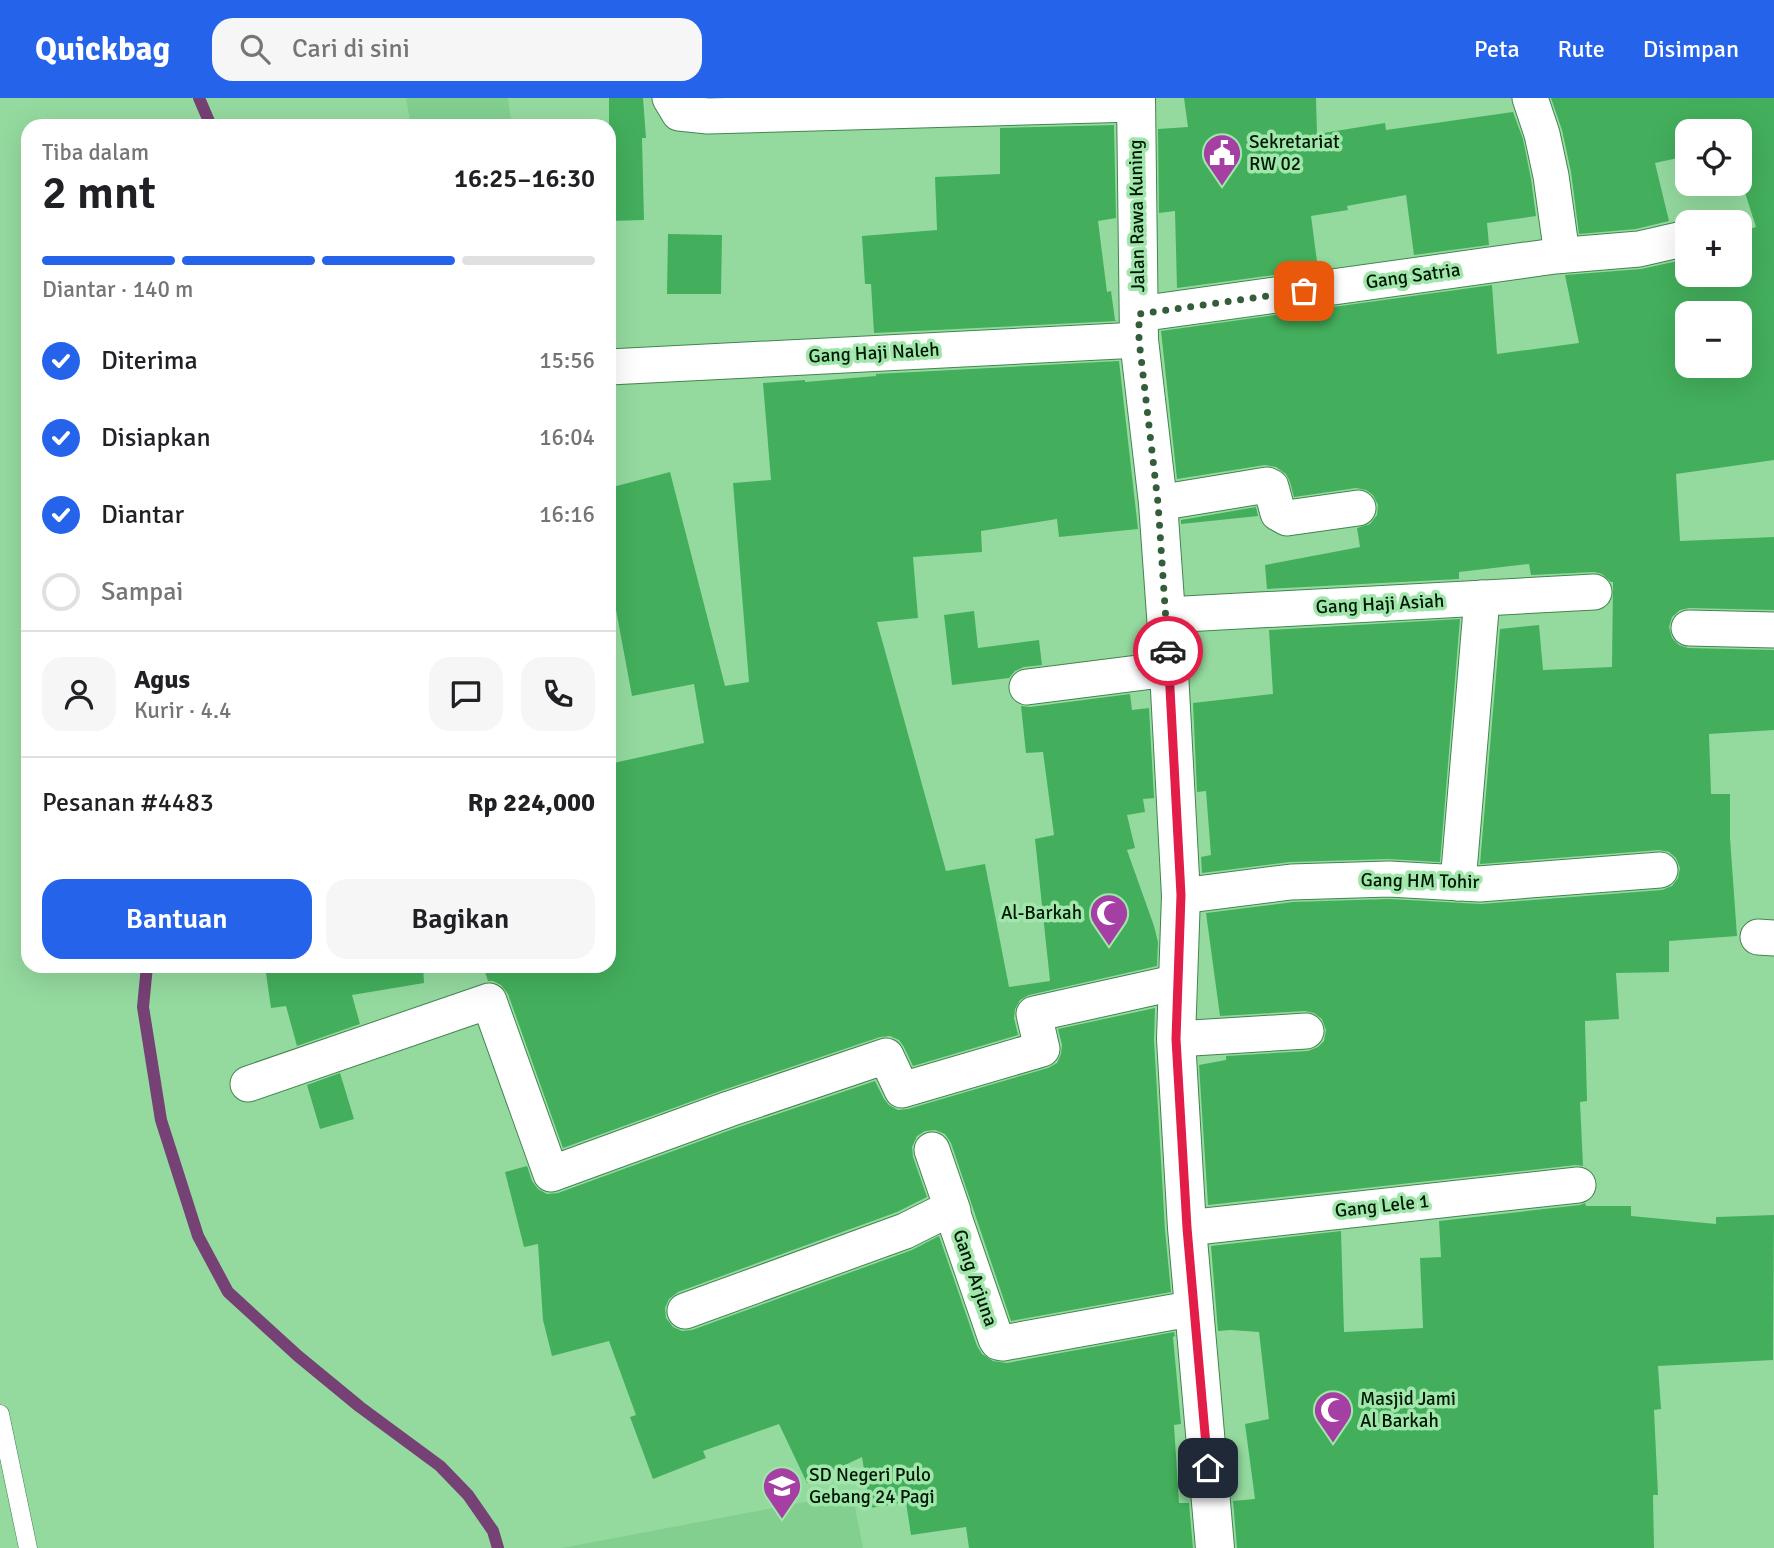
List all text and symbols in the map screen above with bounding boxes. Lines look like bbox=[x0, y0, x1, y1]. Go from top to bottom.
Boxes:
search box bbox=[212, 18, 702, 81]
text: Quickbag bbox=[35, 29, 170, 70]
icon: search bbox=[236, 30, 274, 68]
text: Cari di sini bbox=[292, 33, 410, 65]
text: Peta bbox=[1474, 34, 1520, 64]
text: Rute bbox=[1558, 34, 1605, 64]
text: Disimpan bbox=[1643, 34, 1739, 64]
map controls bbox=[1675, 119, 1752, 378]
button: locate bbox=[1675, 119, 1752, 196]
place label: Sekretariat RW 02 bbox=[1249, 130, 1340, 176]
public building icon: Sekretariat RW 02 bbox=[1201, 132, 1243, 187]
text: Tiba dalam bbox=[42, 138, 149, 167]
street label: Jalan Rawa Kuning bbox=[1124, 139, 1150, 293]
text: 16:25–16:30 bbox=[454, 163, 595, 195]
text: 2 mnt bbox=[42, 165, 156, 221]
button: + bbox=[1675, 210, 1752, 287]
street label: Gang Satria bbox=[1364, 257, 1462, 295]
pin bbox=[1274, 261, 1334, 321]
icon: bag bbox=[1285, 272, 1323, 310]
text: Diantar · 140 m bbox=[42, 275, 193, 304]
button: − bbox=[1675, 301, 1752, 378]
street label: Gang Haji Naleh bbox=[808, 338, 940, 368]
icon: check bbox=[42, 342, 80, 380]
text: Diterima bbox=[101, 345, 198, 377]
text: 15:56 bbox=[539, 346, 595, 375]
icon: check bbox=[42, 419, 80, 457]
text: Disiapkan bbox=[101, 422, 211, 454]
text: 16:04 bbox=[539, 423, 595, 452]
icon: check bbox=[42, 496, 80, 534]
text: Diantar bbox=[101, 499, 184, 531]
text: 16:16 bbox=[539, 500, 595, 529]
text: Sampai bbox=[101, 576, 183, 608]
street label: Gang Haji Asiah bbox=[1315, 589, 1445, 619]
courier bbox=[1133, 616, 1203, 686]
icon: car bbox=[1149, 632, 1187, 670]
button: person bbox=[42, 657, 116, 731]
button: chat bbox=[429, 657, 503, 731]
button: phone bbox=[521, 657, 595, 731]
text: Agus bbox=[134, 664, 190, 696]
text: Kurir · 4.4 bbox=[134, 696, 231, 725]
text: Pesanan #4483 bbox=[42, 787, 214, 819]
text: Rp 224,000 bbox=[467, 787, 595, 819]
street label: Gang HM Tohir bbox=[1360, 868, 1480, 894]
button: Bantuan bbox=[42, 879, 312, 959]
button: Bagikan bbox=[326, 879, 595, 959]
mosque icon: Al-Barkah bbox=[1088, 892, 1130, 947]
place label: Al-Barkah bbox=[1001, 901, 1082, 925]
street label: Gang Lele 1 bbox=[1334, 1189, 1430, 1223]
street label: Gang Arjuna bbox=[947, 1226, 1003, 1330]
place label: Masjid Jami Al Barkah bbox=[1360, 1387, 1456, 1433]
mosque icon: Masjid Jami Al Barkah bbox=[1312, 1389, 1354, 1444]
pin bbox=[1178, 1438, 1238, 1498]
icon: home bbox=[1189, 1449, 1227, 1487]
place label: SD Negeri Pulo Gebang 24 Pagi bbox=[809, 1463, 935, 1509]
school or university icon: SD Negeri Pulo Gebang 24 Pagi bbox=[761, 1465, 803, 1520]

